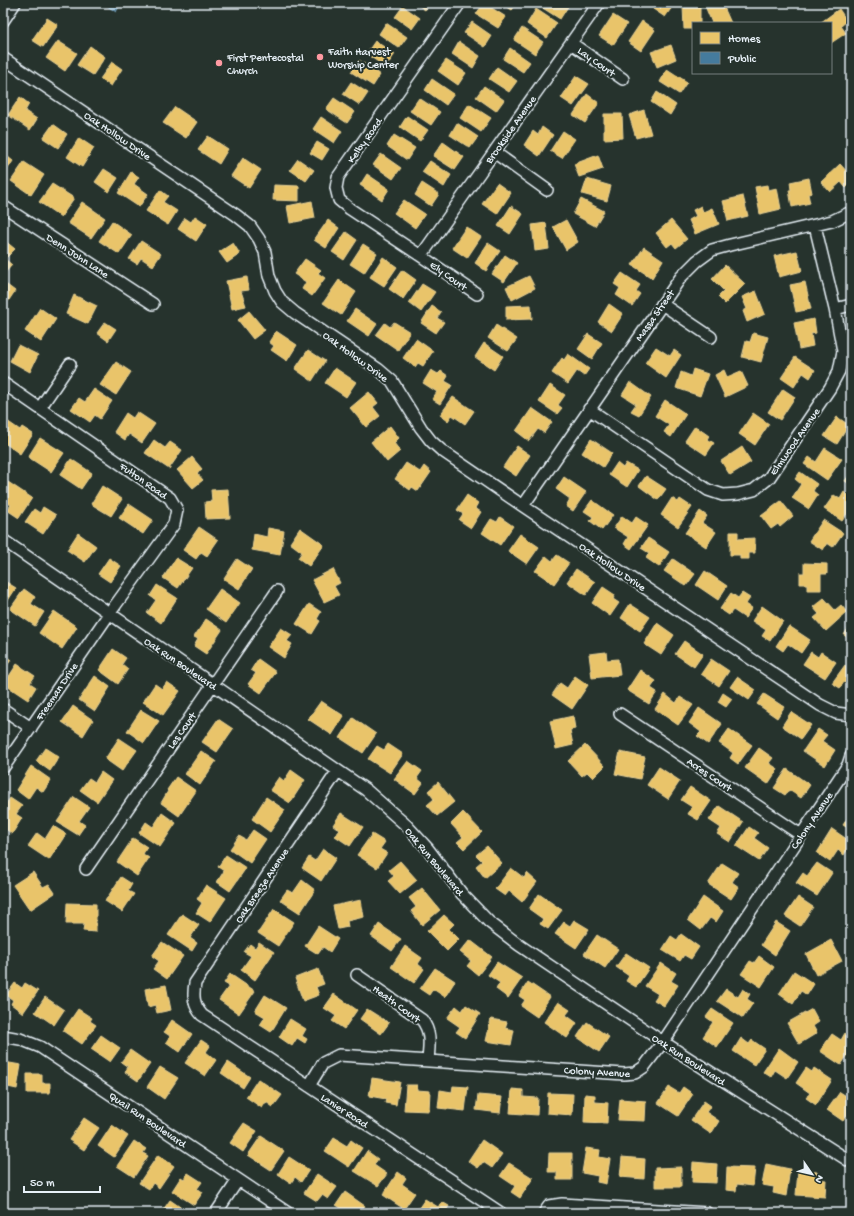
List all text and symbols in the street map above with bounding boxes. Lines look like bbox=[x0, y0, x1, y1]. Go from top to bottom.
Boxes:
legend bbox=[692, 22, 832, 74]
text: Homes bbox=[728, 33, 761, 47]
street label: Lay Court bbox=[575, 45, 618, 81]
place label: Faith Harvest Worship Center bbox=[327, 47, 399, 72]
marker: Faith Harvest Worship Center bbox=[315, 52, 325, 62]
place label: First Pentecostal Church bbox=[226, 53, 304, 78]
text: Public bbox=[727, 53, 757, 67]
marker: First Pentecostal Church bbox=[214, 58, 224, 68]
street label: Brookside Avenue bbox=[483, 94, 540, 167]
street label: Oak Hollow Drive bbox=[81, 110, 153, 164]
street label: Kelby Road bbox=[346, 115, 386, 166]
street label: Denn John Lane bbox=[43, 231, 111, 282]
street label: Ely Court bbox=[427, 260, 470, 295]
street label: Massa Street bbox=[634, 287, 679, 344]
street label: Oak Hollow Drive bbox=[320, 330, 390, 386]
street label: Elmwood Avenue bbox=[768, 406, 823, 478]
street label: Fulton Road bbox=[116, 460, 170, 503]
street label: Oak Hollow Drive bbox=[576, 541, 648, 595]
street label: Oak Run Boulevard bbox=[141, 636, 220, 694]
street label: Freeman Drive bbox=[34, 661, 81, 724]
street label: Les Court bbox=[166, 709, 200, 752]
street label: Acres Court bbox=[684, 756, 735, 796]
street label: Colony Avenue bbox=[789, 790, 836, 852]
street label: Oak Run Boulevard bbox=[402, 826, 466, 900]
street label: Oak Breeze Avenue bbox=[233, 846, 292, 926]
street label: Heath Court bbox=[370, 983, 423, 1027]
street label: Oak Run Boulevard bbox=[649, 1033, 728, 1090]
street label: Colony Avenue bbox=[564, 1065, 631, 1081]
street label: Quail Run Boulevard bbox=[106, 1090, 189, 1152]
street label: Lanier Road bbox=[318, 1092, 371, 1132]
north arrow bbox=[792, 1154, 832, 1194]
scale bar bbox=[24, 1168, 100, 1194]
text: N bbox=[812, 1172, 826, 1185]
text: 50 m bbox=[30, 1177, 55, 1191]

